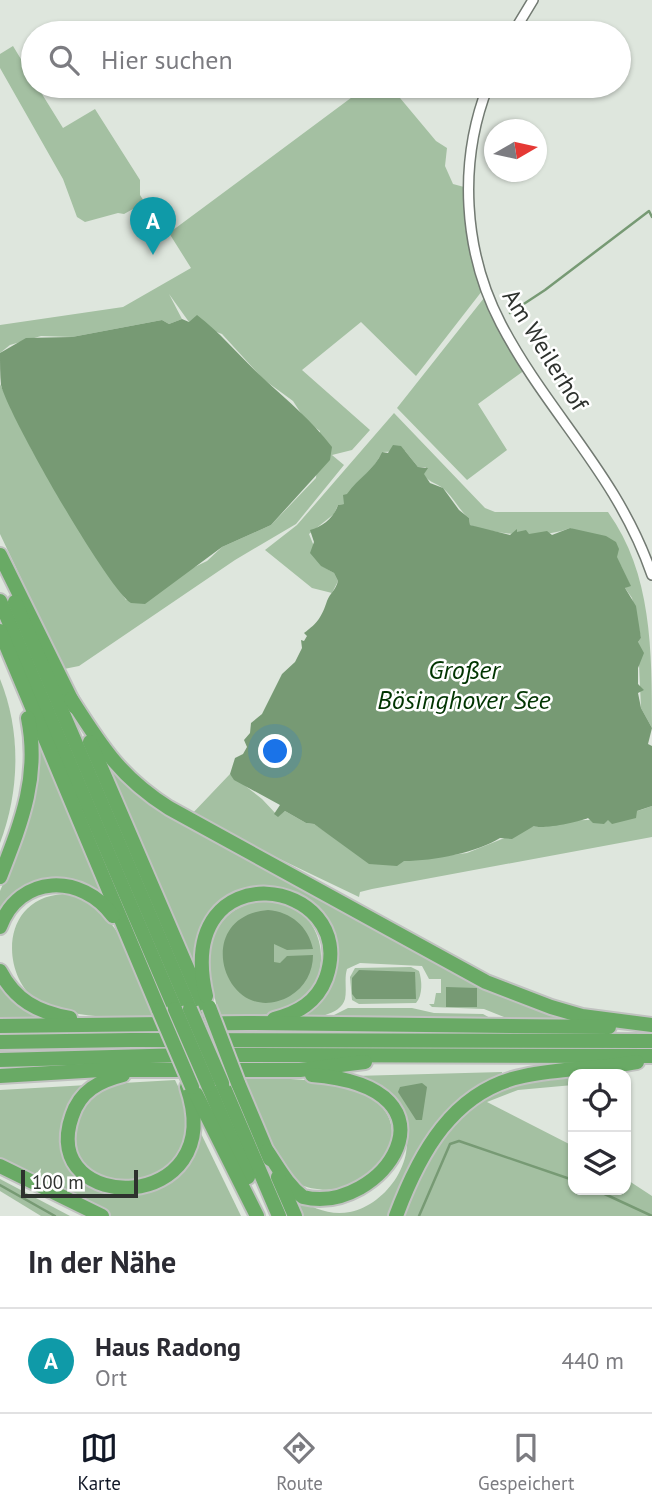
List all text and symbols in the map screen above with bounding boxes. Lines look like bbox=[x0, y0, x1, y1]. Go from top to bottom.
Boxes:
search box bbox=[21, 21, 631, 98]
icon: search bbox=[45, 41, 83, 79]
text: Hier suchen bbox=[101, 43, 233, 76]
north arrow bbox=[484, 119, 547, 182]
pin: A bbox=[130, 197, 176, 255]
street label: Am Weilerhof bbox=[496, 283, 596, 417]
water label: Großer Bösinghover See bbox=[377, 653, 551, 716]
your location bbox=[258, 734, 292, 768]
map controls bbox=[568, 1069, 631, 1195]
button: locate bbox=[568, 1069, 631, 1132]
button: layers bbox=[568, 1132, 631, 1195]
scale bar bbox=[21, 1167, 138, 1199]
text: 100 m bbox=[32, 1170, 84, 1194]
text: In der Nähe bbox=[28, 1242, 176, 1281]
text: Haus Radong bbox=[95, 1330, 241, 1363]
text: A bbox=[44, 1346, 58, 1375]
text: 440 m bbox=[562, 1346, 624, 1375]
text: Ort bbox=[95, 1363, 127, 1392]
tab: Karte bbox=[78, 1429, 121, 1495]
tab: Route bbox=[276, 1429, 323, 1495]
tab: Gespeichert bbox=[478, 1429, 574, 1495]

